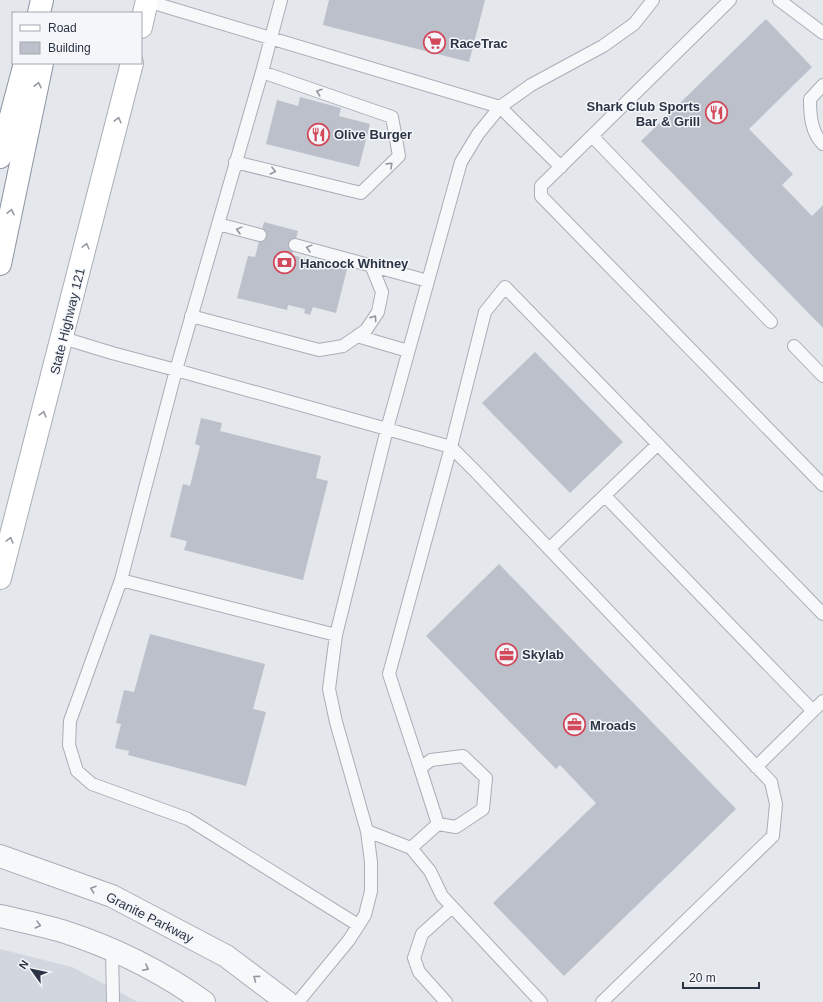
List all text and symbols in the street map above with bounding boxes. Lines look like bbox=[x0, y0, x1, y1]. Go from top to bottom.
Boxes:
legend bbox=[12, 12, 142, 64]
text: Road bbox=[48, 21, 77, 35]
supermarket icon: RaceTrac bbox=[422, 30, 448, 56]
place label: RaceTrac bbox=[450, 36, 508, 51]
text: Building bbox=[48, 41, 91, 55]
one-way arrow bbox=[33, 82, 41, 88]
one-way arrow bbox=[315, 88, 322, 96]
place label: Shark Club Sports Bar & Grill bbox=[587, 99, 700, 129]
restaurant icon: Shark Club Sports Bar & Grill bbox=[703, 100, 729, 126]
one-way arrow bbox=[113, 117, 122, 124]
restaurant icon: Olive Burger bbox=[305, 121, 331, 147]
place label: Olive Burger bbox=[334, 127, 412, 142]
one-way arrow bbox=[385, 162, 393, 170]
one-way arrow bbox=[270, 167, 277, 175]
one-way arrow bbox=[6, 209, 14, 216]
one-way arrow bbox=[236, 226, 243, 235]
one-way arrow bbox=[81, 243, 90, 250]
one-way arrow bbox=[306, 245, 313, 253]
bank icon: Hancock Whitney bbox=[271, 250, 297, 276]
place label: Hancock Whitney bbox=[300, 256, 409, 271]
street label: State Highway 121 bbox=[47, 266, 88, 376]
one-way arrow bbox=[369, 315, 377, 322]
one-way arrow bbox=[38, 411, 46, 418]
one-way arrow bbox=[5, 537, 14, 544]
office icon: Skylab bbox=[493, 641, 519, 667]
place label: Skylab bbox=[522, 647, 564, 662]
office icon: Mroads bbox=[562, 712, 588, 738]
place label: Mroads bbox=[590, 718, 636, 733]
one-way arrow bbox=[90, 885, 97, 894]
street label: Granite Parkway bbox=[104, 889, 196, 946]
one-way arrow bbox=[34, 920, 41, 929]
north arrow bbox=[12, 950, 52, 990]
text: N bbox=[16, 958, 31, 971]
one-way arrow bbox=[142, 963, 150, 970]
scale bar bbox=[683, 964, 759, 990]
text: 20 m bbox=[689, 971, 716, 985]
one-way arrow bbox=[253, 976, 260, 983]

